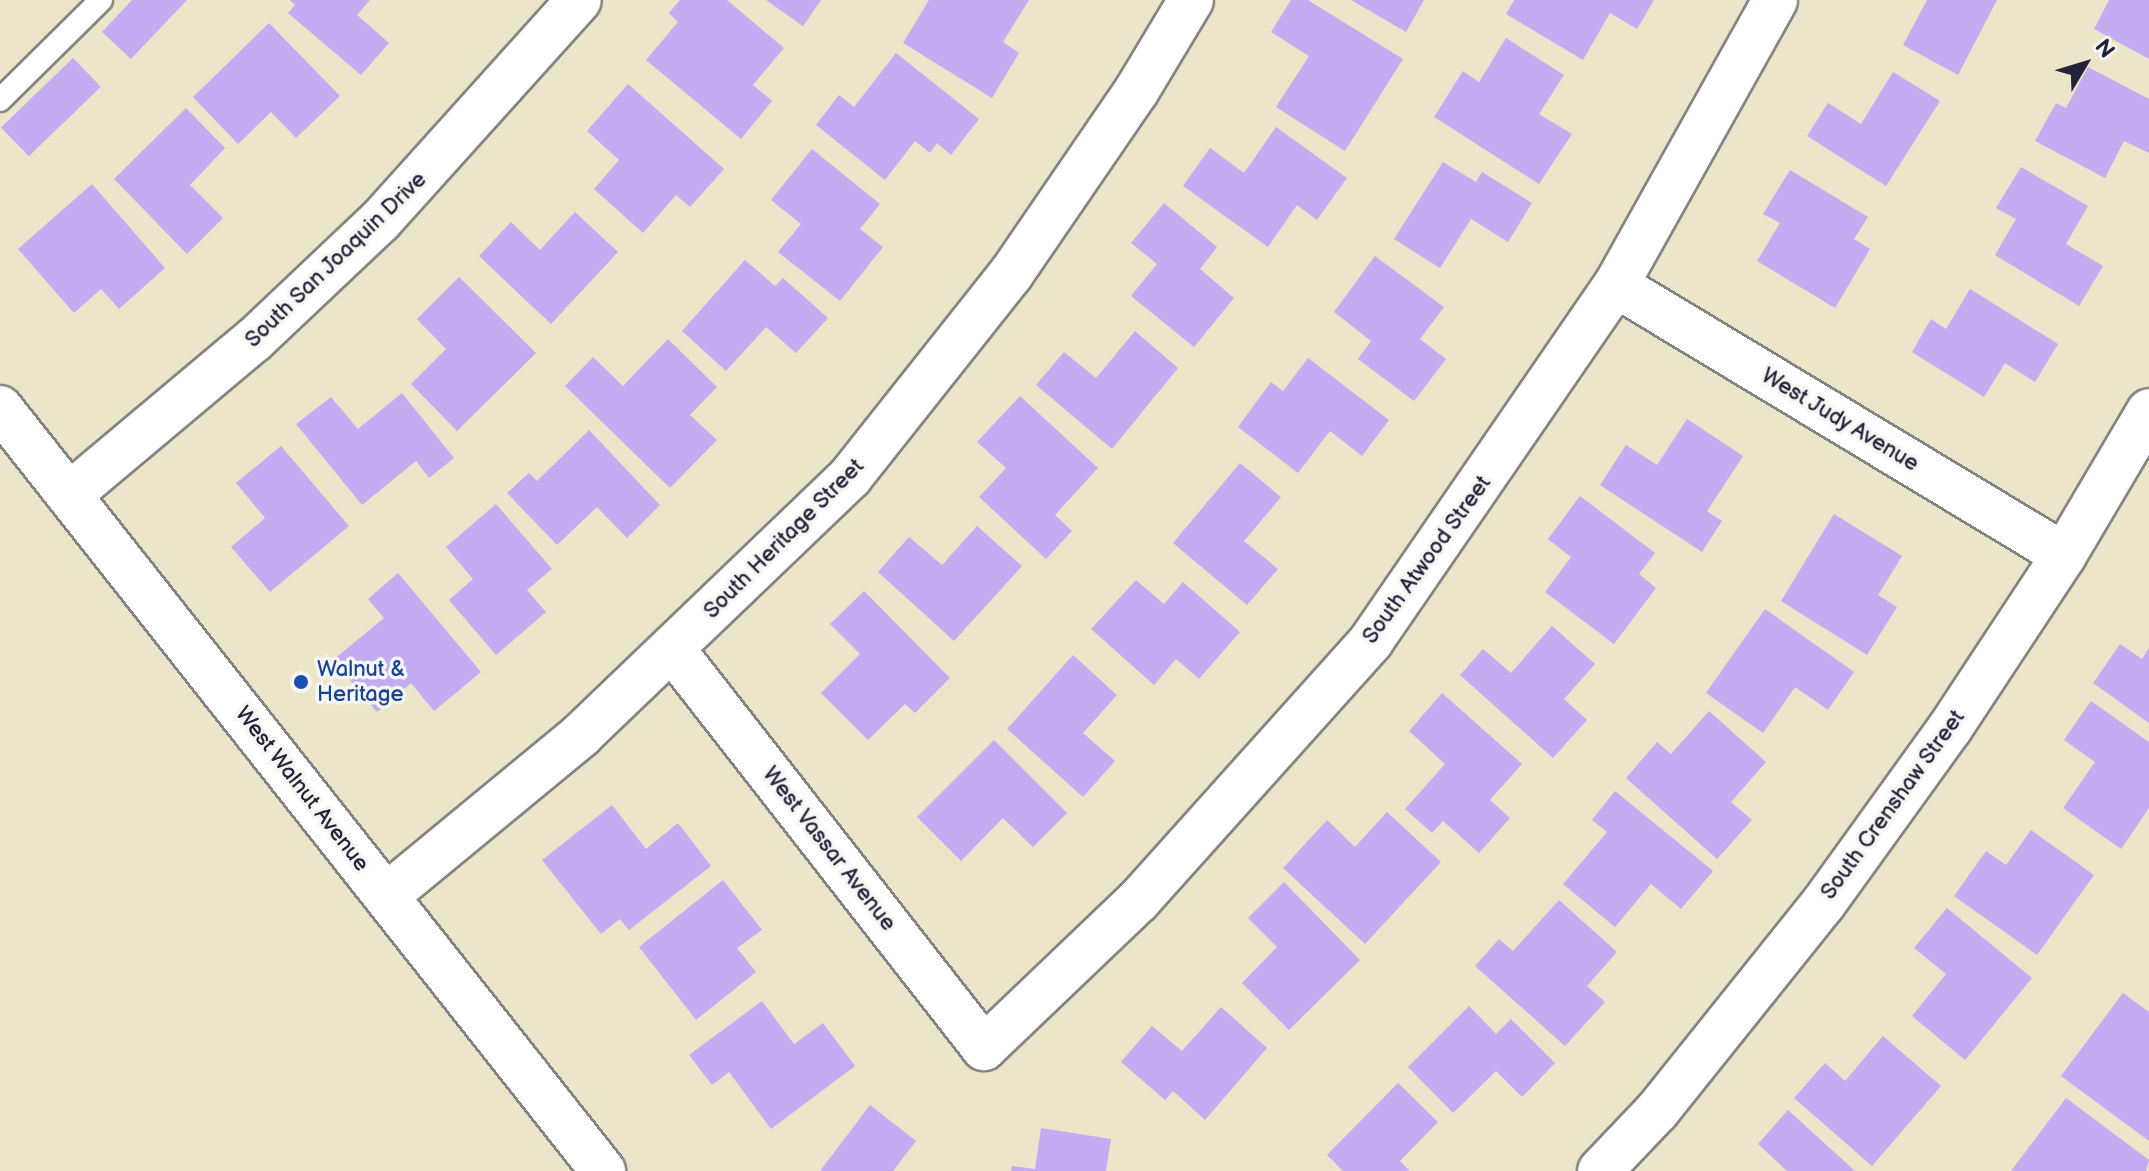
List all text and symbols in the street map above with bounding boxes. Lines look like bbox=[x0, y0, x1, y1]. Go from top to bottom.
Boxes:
north arrow bbox=[2045, 24, 2125, 104]
text: N bbox=[2089, 34, 2120, 64]
street label: South San Joaquin Drive bbox=[239, 166, 433, 354]
street label: West Judy Avenue bbox=[1755, 362, 1925, 478]
street label: South Heritage Street bbox=[698, 453, 870, 625]
street label: South Atwood Street bbox=[1357, 471, 1497, 649]
place label: Walnut & Heritage bbox=[317, 656, 405, 708]
marker: Walnut & Heritage bbox=[292, 673, 310, 691]
street label: West Walnut Avenue bbox=[229, 701, 375, 877]
street label: South Crenshaw Street bbox=[1815, 705, 1971, 905]
street label: West Vassar Avenue bbox=[757, 761, 901, 937]

